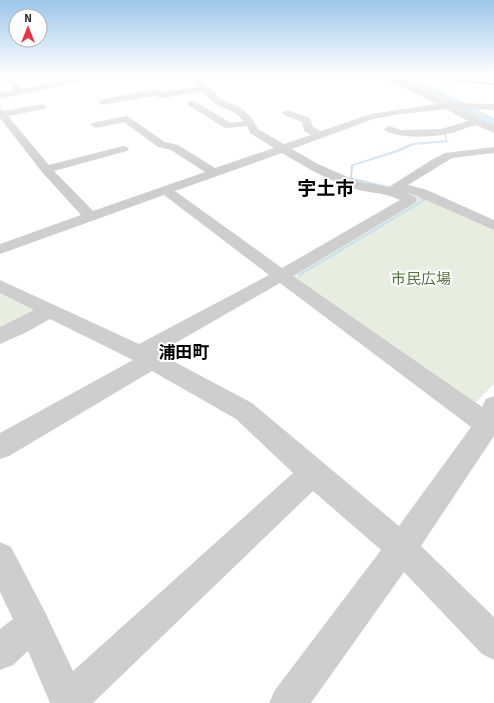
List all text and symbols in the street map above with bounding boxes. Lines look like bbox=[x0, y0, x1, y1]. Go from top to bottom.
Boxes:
north arrow bbox=[8, 8, 48, 48]
text: N bbox=[24, 12, 32, 25]
district label: 宇土市 bbox=[297, 177, 355, 201]
park label: 市民広場 bbox=[391, 270, 451, 288]
district label: 浦田町 bbox=[159, 342, 210, 363]

